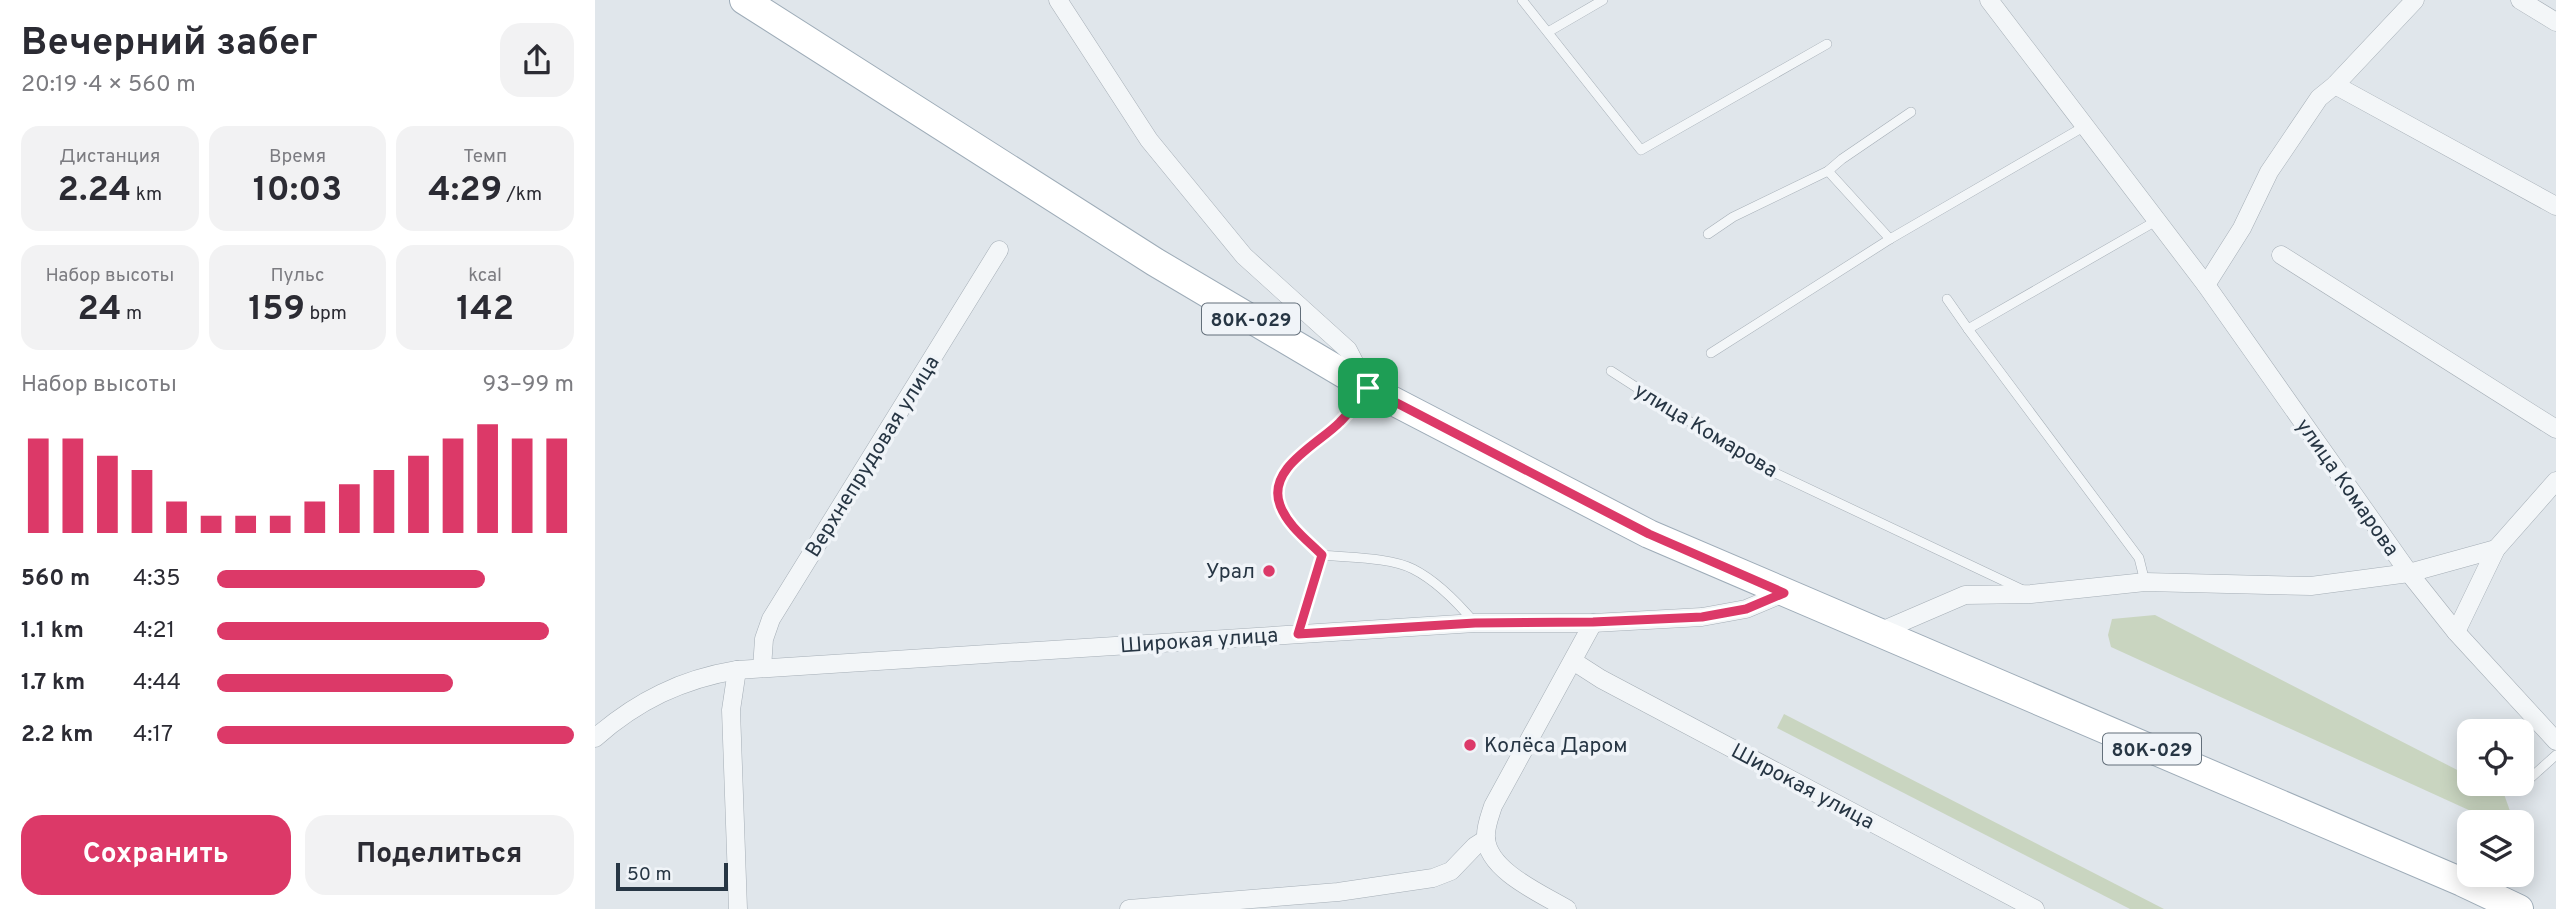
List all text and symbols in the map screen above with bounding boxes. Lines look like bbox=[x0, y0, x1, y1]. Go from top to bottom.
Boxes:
text: Вечерний забег bbox=[21, 20, 318, 69]
button: share bbox=[500, 23, 574, 97]
text: 20:19 · 4 × 560 m bbox=[21, 71, 196, 100]
text: Дистанция bbox=[59, 145, 160, 169]
text: Время bbox=[269, 145, 326, 169]
text: Темп bbox=[463, 145, 507, 169]
text: 2.24 bbox=[58, 169, 131, 213]
text: 10:03 bbox=[253, 169, 342, 213]
text: 4:29 bbox=[428, 169, 502, 213]
text: km bbox=[131, 183, 162, 207]
text: /km bbox=[502, 183, 542, 207]
text: Набор высоты bbox=[45, 264, 174, 288]
text: Пульс bbox=[270, 264, 325, 288]
text: kcal bbox=[468, 264, 502, 288]
text: 24 bbox=[78, 288, 122, 332]
text: 159 bbox=[248, 288, 305, 332]
text: 142 bbox=[456, 288, 514, 332]
text: m bbox=[122, 302, 142, 326]
text: bpm bbox=[305, 302, 347, 326]
road number: 80К-029 bbox=[1202, 304, 1300, 334]
street label: Верхнепрудовая улица bbox=[800, 351, 946, 563]
pin bbox=[1338, 358, 1398, 418]
icon: arrive bbox=[1349, 369, 1387, 407]
text: Набор высоты bbox=[21, 371, 177, 400]
text: 93–99 m bbox=[482, 371, 574, 400]
street label: улица Комарова bbox=[1629, 378, 1782, 485]
street label: улица Комарова bbox=[2289, 413, 2404, 562]
place label: Урал bbox=[1206, 559, 1255, 586]
marker: Урал bbox=[1261, 563, 1277, 579]
text: 560 m bbox=[21, 565, 90, 594]
text: 4:35 bbox=[133, 565, 181, 594]
text: 1.1 km bbox=[21, 617, 84, 646]
text: 4:21 bbox=[133, 617, 175, 646]
street label: Широкая улица bbox=[1119, 622, 1279, 660]
text: 1.7 km bbox=[21, 669, 85, 698]
text: 4:44 bbox=[133, 669, 181, 698]
map controls bbox=[2457, 719, 2534, 887]
button: locate bbox=[2457, 719, 2534, 796]
text: 2.2 km bbox=[21, 721, 94, 750]
text: 4:17 bbox=[133, 721, 173, 750]
place label: Колёса Даром bbox=[1484, 733, 1628, 760]
road number: 80К-029 bbox=[2103, 734, 2201, 764]
marker: Колёса Даром bbox=[1462, 737, 1478, 753]
street label: Широкая улица bbox=[1726, 738, 1879, 836]
button: layers bbox=[2457, 810, 2534, 887]
button: Сохранить bbox=[21, 815, 291, 895]
button: Поделиться bbox=[305, 815, 574, 895]
scale bar bbox=[616, 860, 728, 892]
text: 50 m bbox=[627, 863, 672, 887]

